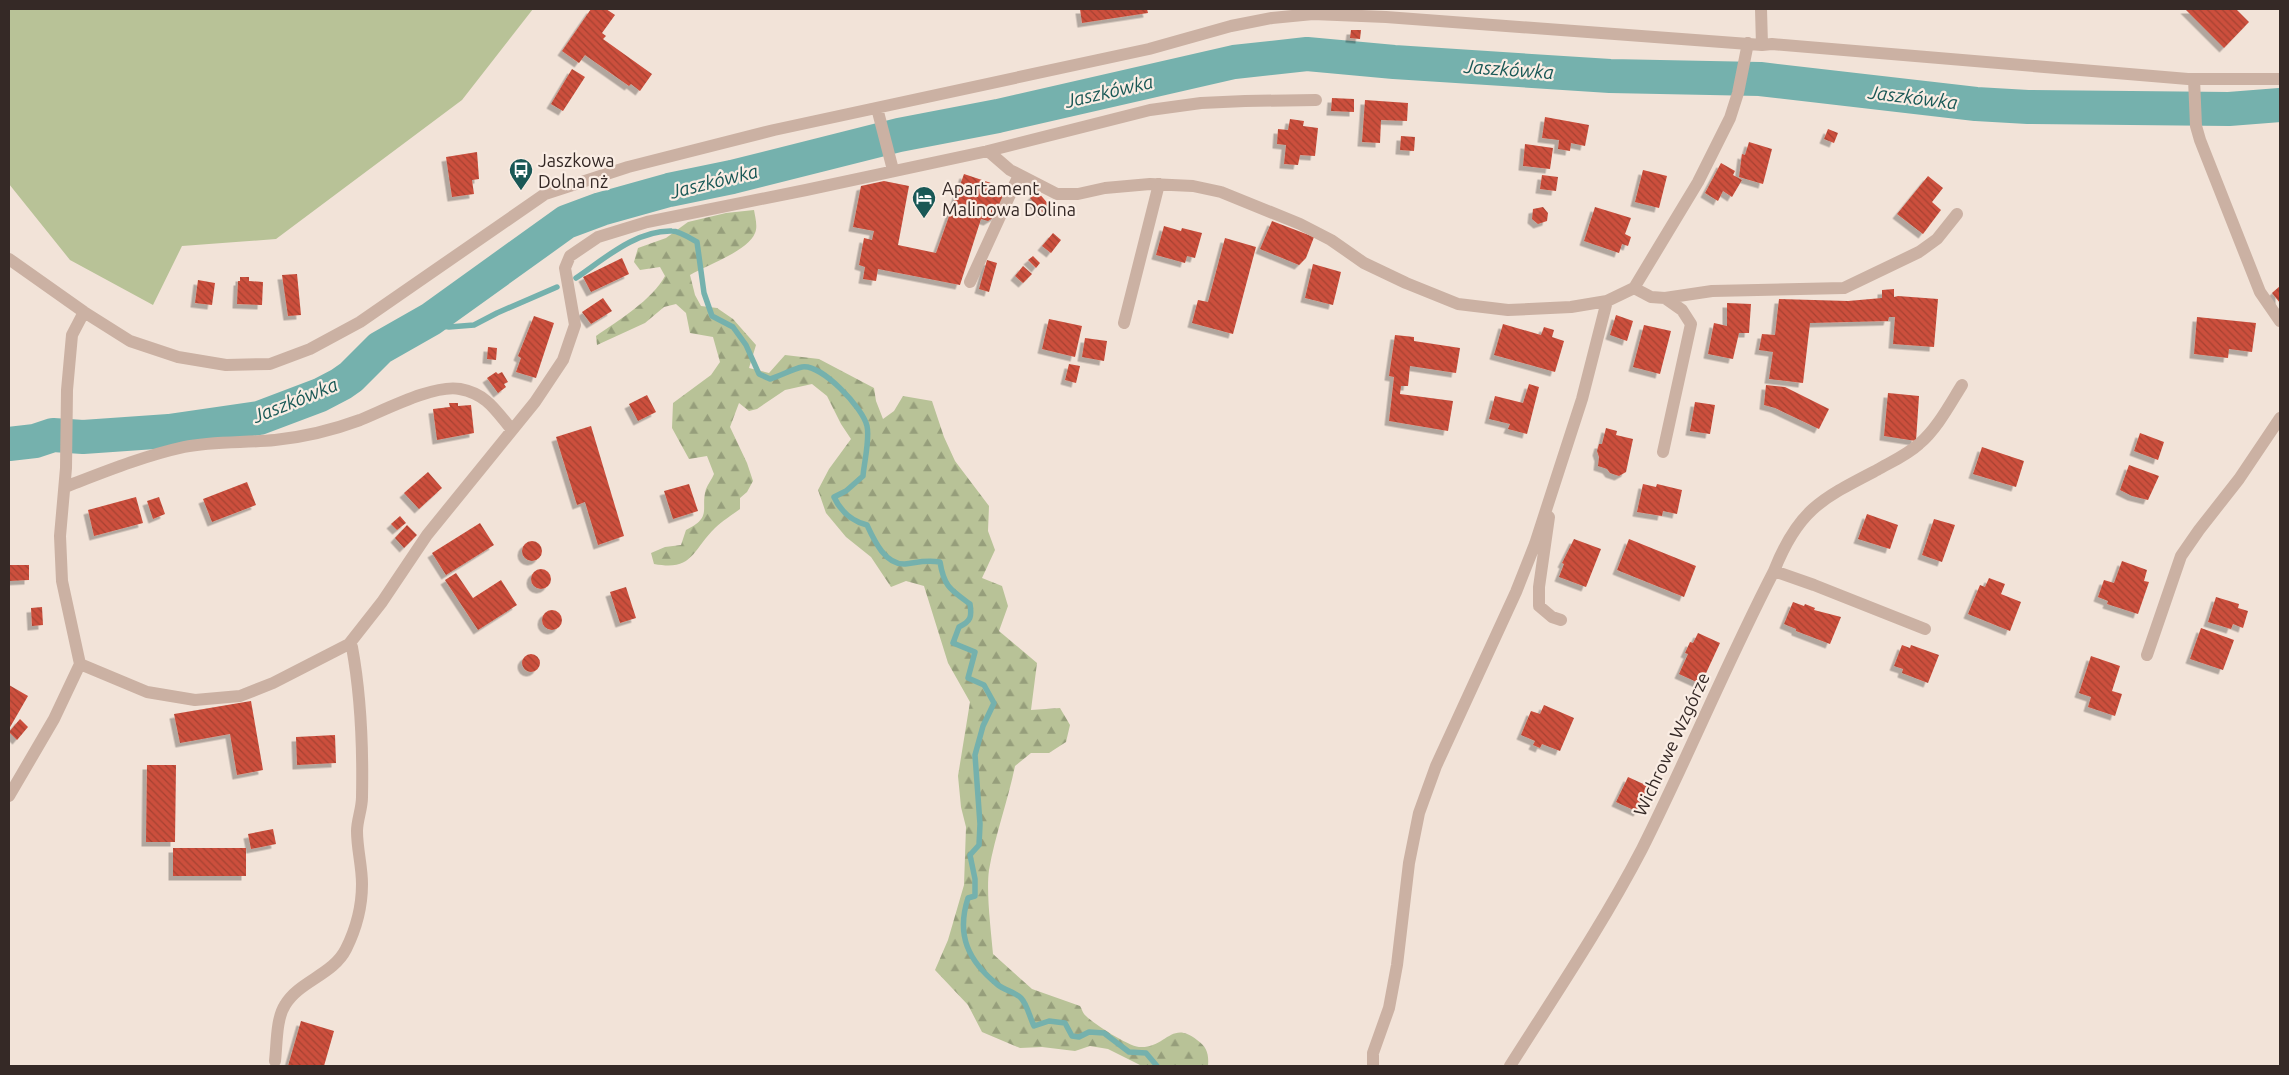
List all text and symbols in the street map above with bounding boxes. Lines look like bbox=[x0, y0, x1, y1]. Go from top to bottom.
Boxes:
water label: Jaszkówka bbox=[1463, 55, 1554, 83]
water label: Jaszkówka bbox=[1062, 70, 1155, 112]
water label: Jaszkówka bbox=[1866, 80, 1959, 113]
place label: Jaszkowa Dolna nż bbox=[538, 150, 615, 191]
bus stop icon: Jaszkowa Dolna nż bbox=[508, 157, 534, 191]
water label: Jaszkówka bbox=[667, 159, 760, 203]
place label: Apartament Malinowa Dolina bbox=[942, 178, 1076, 219]
hotel icon: Apartament Malinowa Dolina bbox=[911, 185, 937, 219]
water label: Jaszkówka bbox=[248, 373, 341, 427]
street label: Wichrowe Wzgórze bbox=[1629, 669, 1713, 819]

